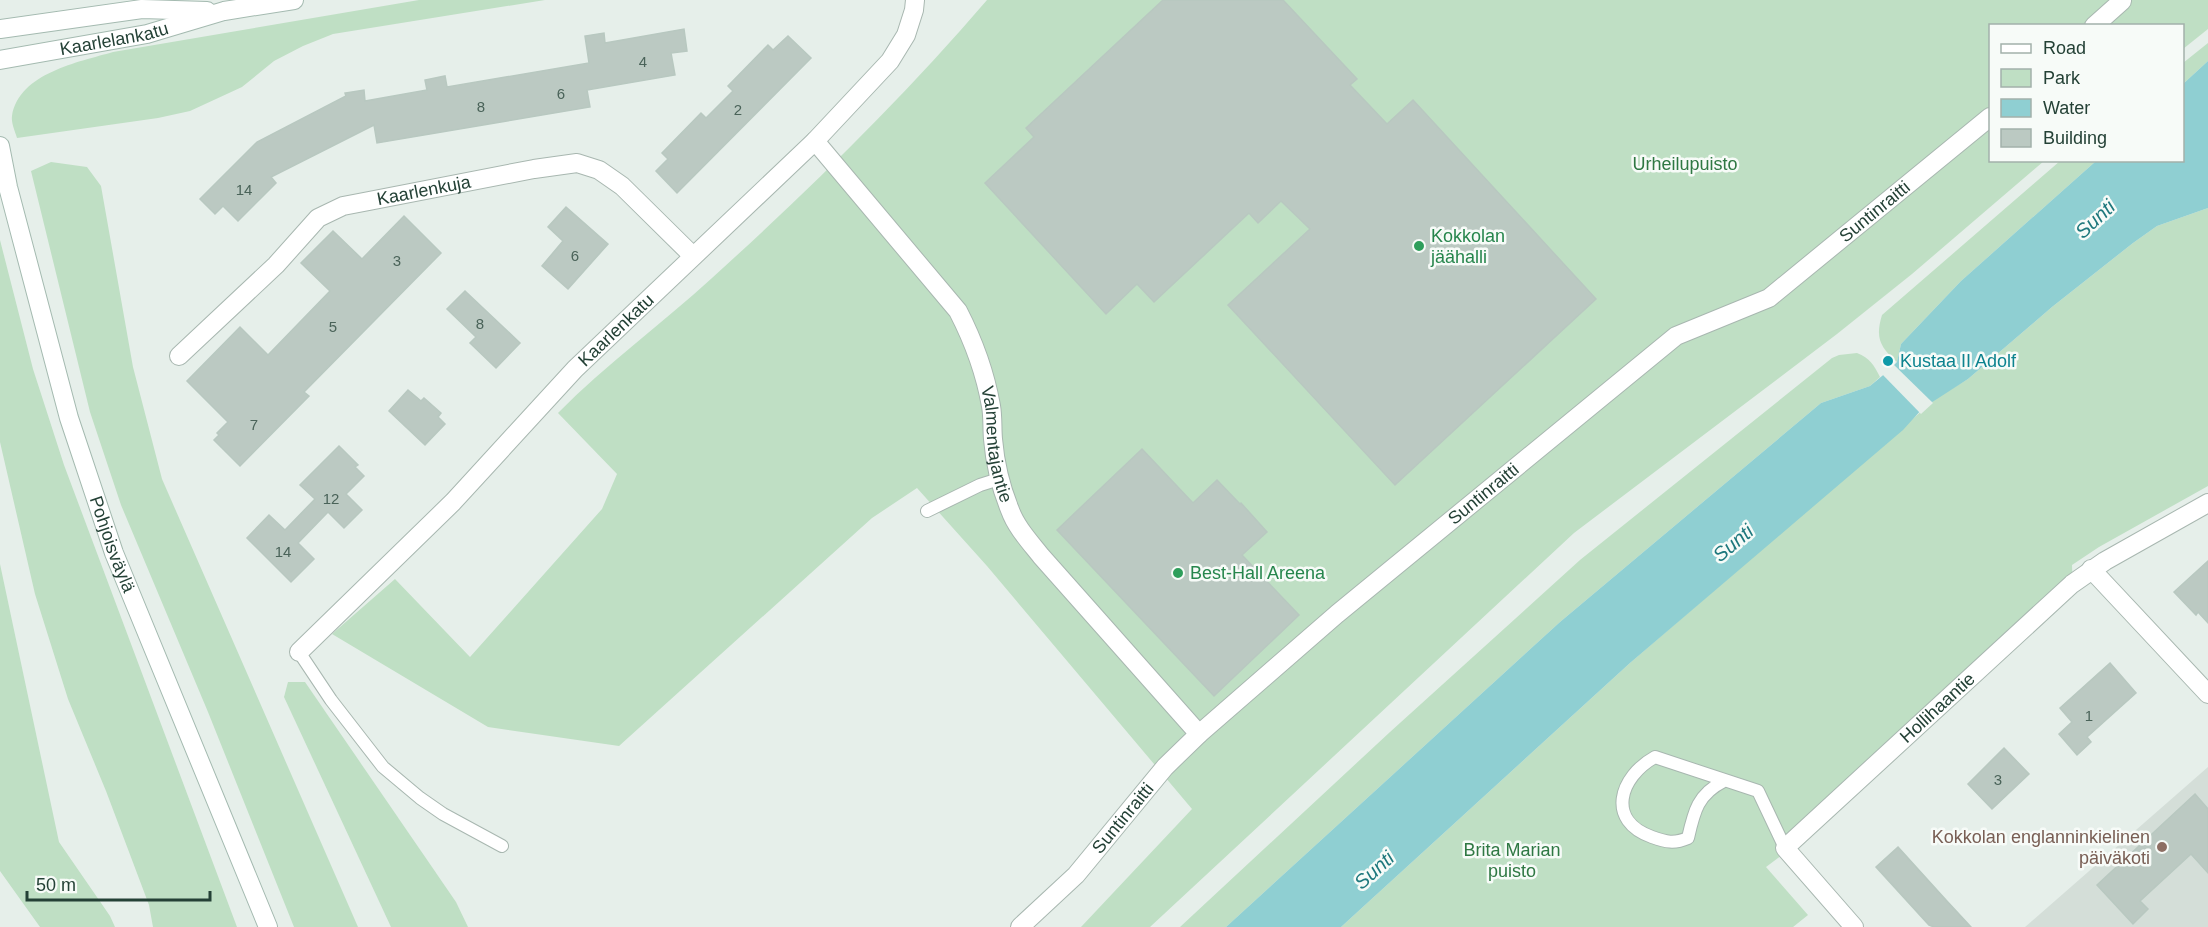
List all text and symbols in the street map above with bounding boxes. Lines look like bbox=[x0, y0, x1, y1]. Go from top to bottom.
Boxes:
street label: Kaarlelankatu bbox=[58, 18, 171, 59]
legend bbox=[1989, 24, 2184, 162]
text: Road bbox=[2043, 38, 2086, 58]
house number: 4 bbox=[639, 53, 647, 70]
text: Park bbox=[2043, 68, 2081, 88]
house number: 6 bbox=[557, 85, 565, 102]
house number: 8 bbox=[477, 98, 485, 115]
text: Water bbox=[2043, 98, 2090, 118]
house number: 2 bbox=[734, 101, 742, 118]
text: Building bbox=[2043, 128, 2107, 148]
park label: Urheilupuisto bbox=[1632, 154, 1738, 174]
street label: Kaarlenkuja bbox=[375, 171, 473, 209]
street label: Suntinraitti bbox=[1835, 177, 1914, 246]
house number: 14 bbox=[236, 181, 252, 198]
water label: Sunti bbox=[2071, 195, 2120, 243]
place label: Kokkolan jäähalli bbox=[1430, 226, 1505, 267]
marker: Kokkolan jäähalli bbox=[1412, 239, 1426, 253]
house number: 6 bbox=[571, 247, 579, 264]
house number: 3 bbox=[393, 252, 401, 269]
street label: Kaarlenkatu bbox=[574, 290, 658, 370]
house number: 8 bbox=[476, 315, 484, 332]
house number: 5 bbox=[329, 318, 337, 335]
place label: Kustaa II Adolf bbox=[1900, 351, 2017, 371]
marker: Kustaa II Adolf bbox=[1881, 354, 1895, 368]
street label: Valmentajantie bbox=[977, 384, 1016, 505]
house number: 7 bbox=[250, 416, 258, 433]
street label: Suntinraitti bbox=[1444, 459, 1523, 529]
house number: 12 bbox=[323, 490, 339, 507]
street label: Pohjoisväylä bbox=[86, 493, 139, 596]
water label: Sunti bbox=[1708, 520, 1758, 566]
house number: 14 bbox=[275, 543, 291, 560]
place label: Best‑Hall Areena bbox=[1190, 563, 1326, 583]
marker: Best‑Hall Areena bbox=[1171, 566, 1185, 580]
street label: Hollihaantie bbox=[1896, 669, 1979, 747]
house number: 1 bbox=[2085, 707, 2093, 724]
house number: 3 bbox=[1994, 771, 2002, 788]
street label: Suntinraitti bbox=[1088, 779, 1158, 857]
place label: Kokkolan englanninkielinen päiväkoti bbox=[1932, 827, 2150, 868]
park label: Brita Marian puisto bbox=[1463, 840, 1561, 881]
marker: Kokkolan englanninkielinen päiväkoti bbox=[2155, 840, 2169, 854]
water label: Sunti bbox=[1350, 846, 1399, 893]
scale bar bbox=[27, 864, 210, 902]
text: 50 m bbox=[36, 875, 76, 895]

